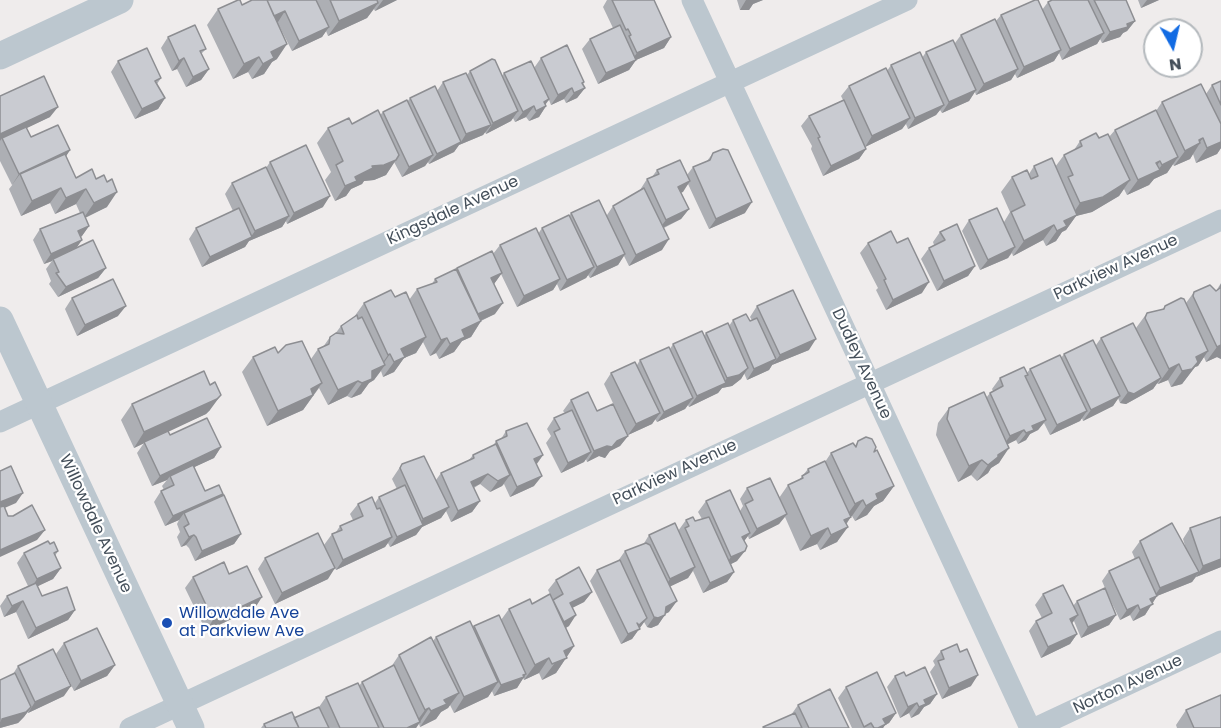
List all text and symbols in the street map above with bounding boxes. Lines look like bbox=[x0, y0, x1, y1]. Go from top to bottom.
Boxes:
north arrow bbox=[1143, 18, 1203, 78]
text: N bbox=[1168, 52, 1183, 77]
street label: Kingsdale Avenue bbox=[384, 172, 522, 250]
street label: Parkview Avenue bbox=[1051, 231, 1181, 305]
street label: Dudley Avenue bbox=[827, 306, 895, 422]
street label: Parkview Avenue bbox=[610, 436, 740, 510]
street label: Willowdale Avenue bbox=[54, 452, 136, 596]
place label: Willowdale Ave at Parkview Ave bbox=[179, 604, 304, 642]
marker: Willowdale Ave at Parkview Ave bbox=[160, 616, 174, 630]
street label: Norton Avenue bbox=[1070, 651, 1186, 719]

